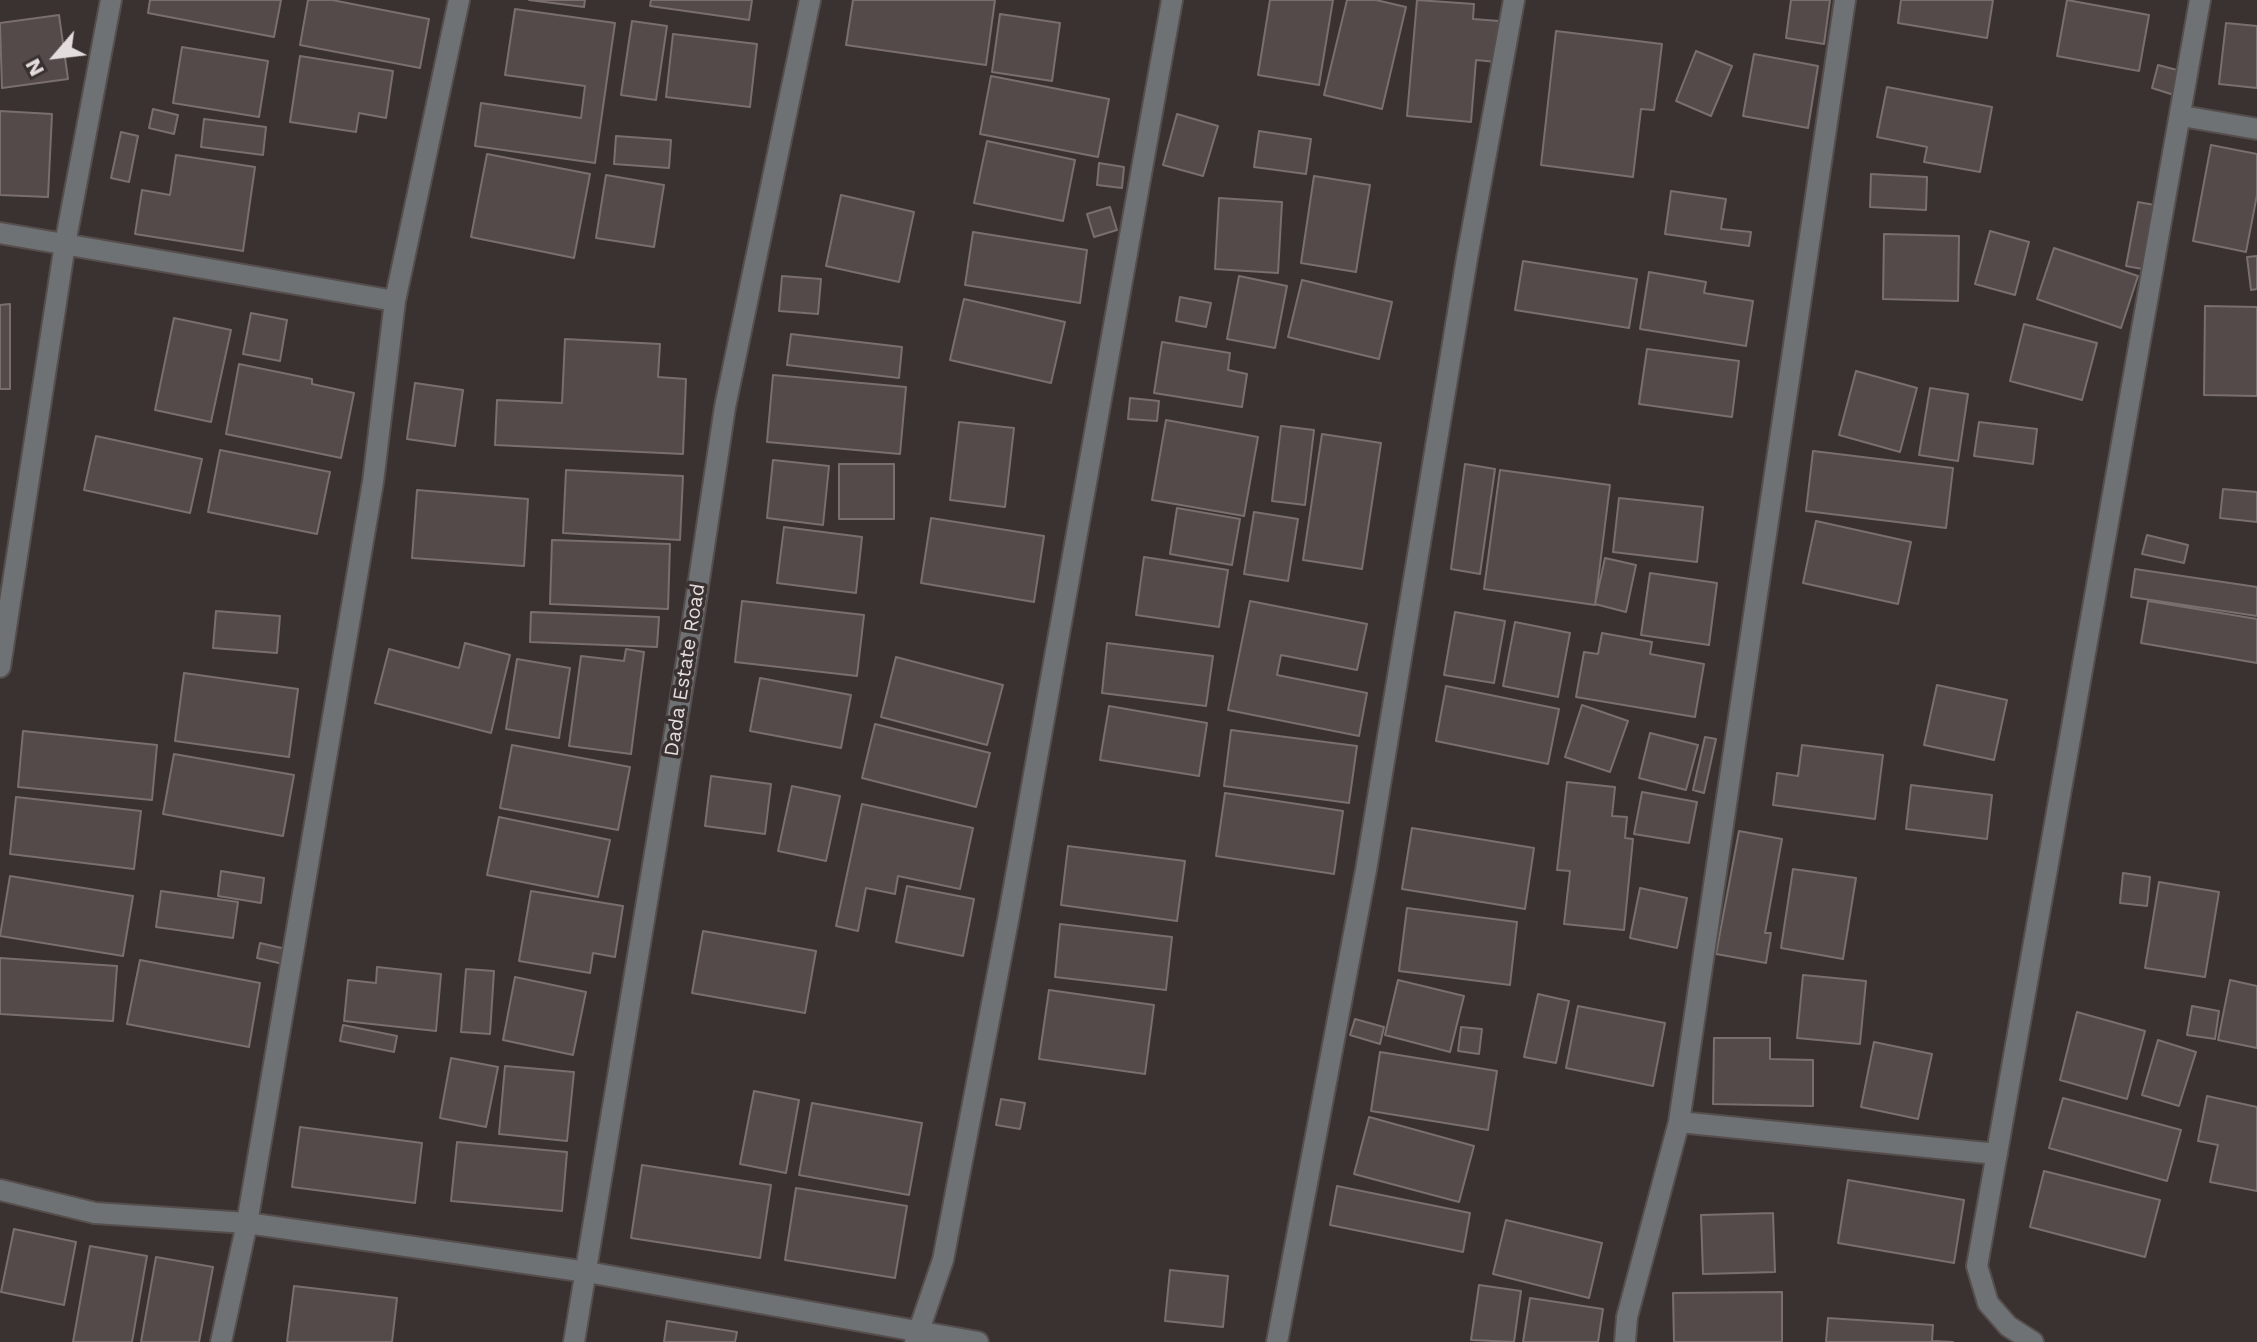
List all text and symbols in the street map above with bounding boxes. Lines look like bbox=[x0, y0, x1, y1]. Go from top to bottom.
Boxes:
north arrow bbox=[16, 16, 96, 96]
text: N bbox=[20, 54, 49, 81]
street label: Dada Estate Road bbox=[659, 582, 711, 758]

